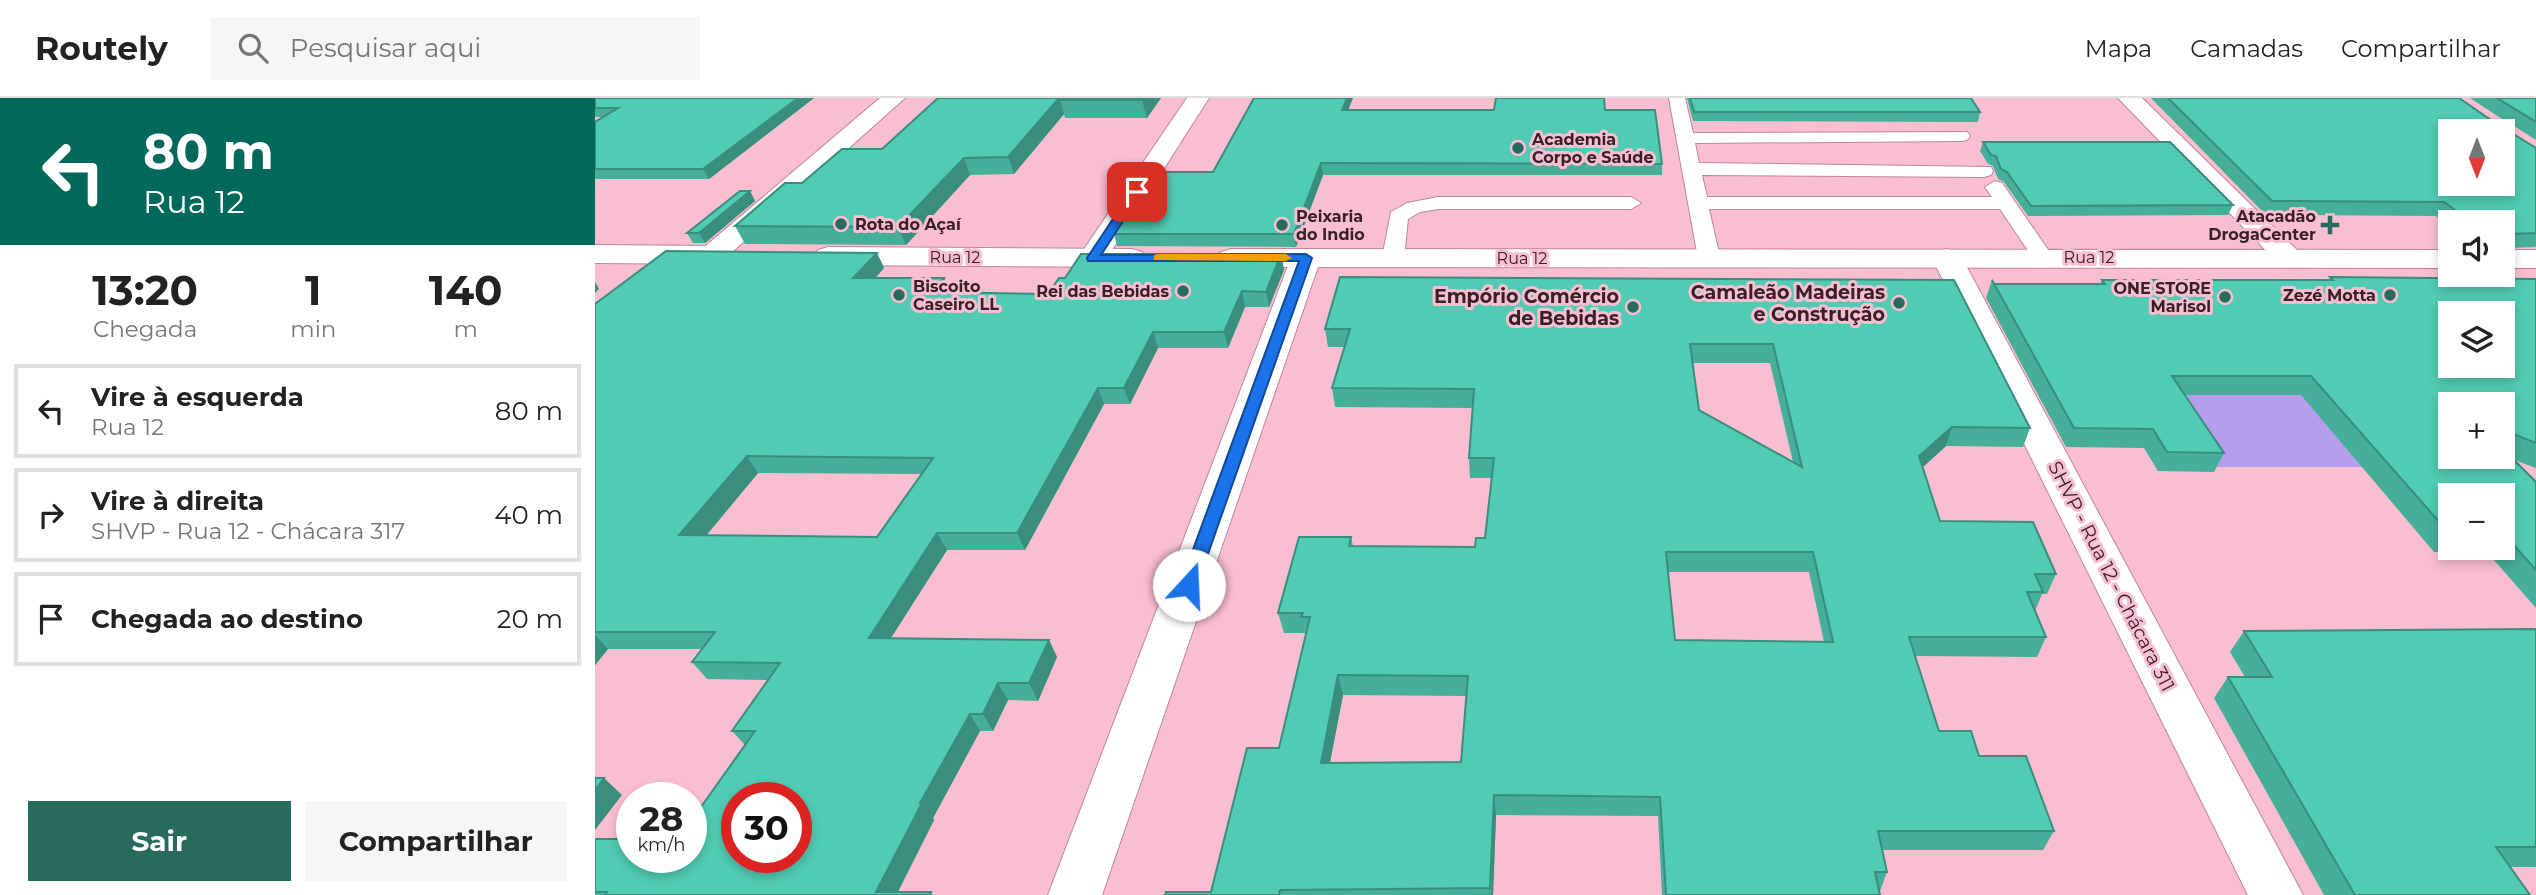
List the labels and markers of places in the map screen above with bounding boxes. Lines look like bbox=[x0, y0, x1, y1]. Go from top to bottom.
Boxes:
place label: Academia Corpo e Saúde bbox=[1531, 130, 1654, 167]
marker: Academia Corpo e Saúde bbox=[1510, 140, 1526, 156]
pin bbox=[1107, 162, 1167, 222]
place label: Peixaria do Indio bbox=[1296, 207, 1365, 244]
place label: Atacadão DrogaCenter bbox=[2208, 207, 2316, 244]
place label: Rota do Açaí bbox=[855, 215, 962, 235]
marker: Rota do Açaí bbox=[833, 216, 849, 232]
marker: Peixaria do Indio bbox=[1274, 217, 1290, 233]
marker: Atacadão DrogaCenter bbox=[2322, 217, 2338, 233]
place label: Biscoito Caseiro LL bbox=[913, 277, 999, 314]
place label: ONE STORE Marisol bbox=[2114, 279, 2211, 316]
place label: Camaleão Madeiras e Construção bbox=[1691, 281, 1885, 326]
place label: Rei das Bebidas bbox=[1036, 282, 1169, 301]
marker: Rei das Bebidas bbox=[1175, 283, 1191, 299]
place label: Empório Comércio de Bebidas bbox=[1434, 285, 1619, 330]
place label: Zezé Motta bbox=[2283, 286, 2376, 305]
marker: Biscoito Caseiro LL bbox=[891, 287, 907, 303]
marker: Zezé Motta bbox=[2382, 287, 2398, 303]
marker: ONE STORE Marisol bbox=[2217, 289, 2233, 305]
marker: Camaleão Madeiras e Construção bbox=[1891, 295, 1907, 311]
marker: Empório Comércio de Bebidas bbox=[1625, 299, 1641, 315]

